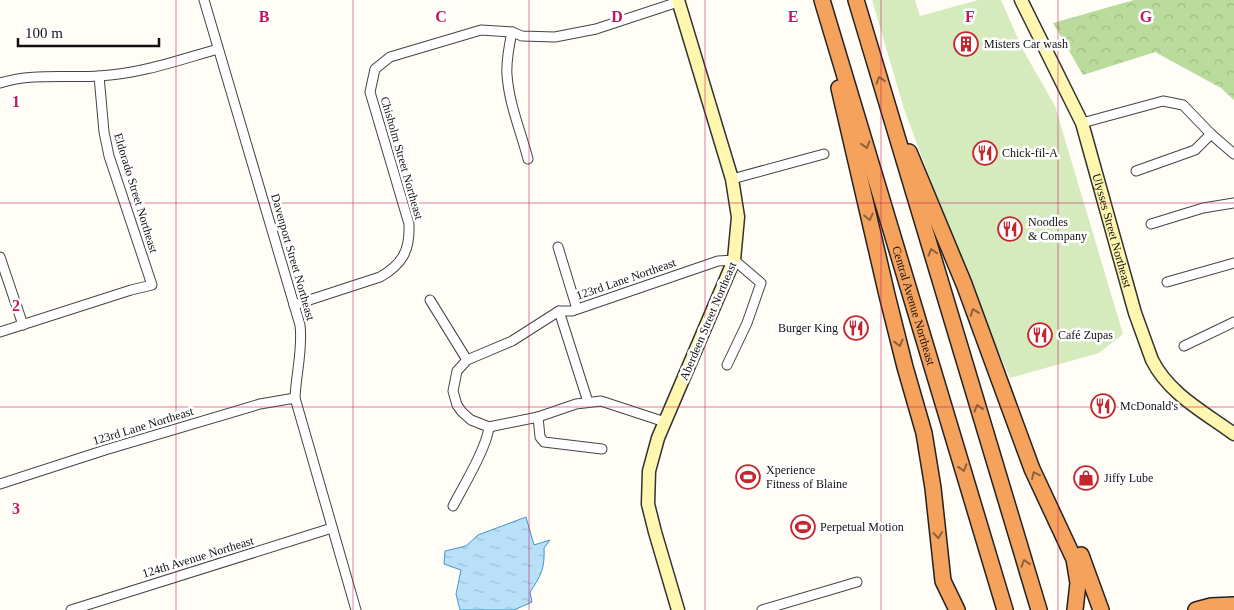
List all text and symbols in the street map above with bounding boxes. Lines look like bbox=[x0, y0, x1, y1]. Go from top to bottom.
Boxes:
text: B bbox=[259, 8, 270, 25]
text: C bbox=[435, 8, 447, 25]
text: D bbox=[611, 8, 623, 25]
text: E bbox=[788, 8, 798, 25]
text: F bbox=[965, 8, 975, 25]
text: G bbox=[1140, 8, 1153, 25]
scale bar bbox=[18, 15, 159, 47]
text: 100 m bbox=[25, 25, 63, 41]
building icon: Misters Car wash bbox=[953, 31, 979, 57]
place label: Misters Car wash bbox=[984, 37, 1068, 51]
one-way arrow bbox=[875, 76, 885, 84]
text: 1 bbox=[12, 93, 20, 110]
street label: Chisholm Street Northeast bbox=[378, 95, 426, 222]
street label: Eldorado Street Northeast bbox=[111, 131, 161, 255]
restaurant icon: Chick-fil-A bbox=[972, 140, 998, 166]
one-way arrow bbox=[860, 141, 870, 149]
place label: Chick-fil-A bbox=[1002, 146, 1058, 160]
street label: Ulysses Street Northeast bbox=[1089, 172, 1135, 290]
street label: Davenport Street Northeast bbox=[268, 192, 318, 323]
one-way arrow bbox=[863, 212, 874, 221]
place label: Noodles & Company bbox=[1028, 215, 1087, 243]
restaurant icon: Noodles & Company bbox=[997, 216, 1023, 242]
street label: Central Avenue Northeast bbox=[889, 244, 938, 367]
one-way arrow bbox=[927, 248, 937, 257]
street label: 123rd Lane Northeast bbox=[574, 255, 678, 303]
street label: Aberdeen Street Northeast bbox=[677, 259, 740, 382]
text: 2 bbox=[12, 297, 20, 314]
one-way arrow bbox=[970, 308, 980, 316]
restaurant icon: Burger King bbox=[843, 315, 869, 341]
place label: Burger King bbox=[778, 321, 838, 335]
restaurant icon: Café Zupas bbox=[1027, 322, 1053, 348]
place label: Café Zupas bbox=[1058, 328, 1113, 342]
one-way arrow bbox=[893, 338, 904, 347]
restaurant icon: McDonald's bbox=[1090, 393, 1116, 419]
place label: McDonald's bbox=[1120, 399, 1178, 413]
street label: 123rd Lane Northeast bbox=[91, 404, 196, 448]
one-way arrow bbox=[974, 404, 984, 412]
place label: Xperience Fitness of Blaine bbox=[766, 463, 847, 491]
sports icon: Xperience Fitness of Blaine bbox=[735, 464, 761, 490]
one-way arrow bbox=[958, 464, 968, 472]
shop icon: Jiffy Lube bbox=[1073, 465, 1099, 491]
one-way arrow bbox=[1030, 471, 1041, 480]
place label: Jiffy Lube bbox=[1104, 471, 1153, 485]
text: 3 bbox=[12, 500, 20, 517]
sports icon: Perpetual Motion bbox=[790, 514, 816, 540]
place label: Perpetual Motion bbox=[820, 520, 904, 534]
one-way arrow bbox=[932, 531, 943, 539]
street label: 124th Avenue Northeast bbox=[141, 533, 256, 581]
one-way arrow bbox=[1020, 560, 1030, 568]

